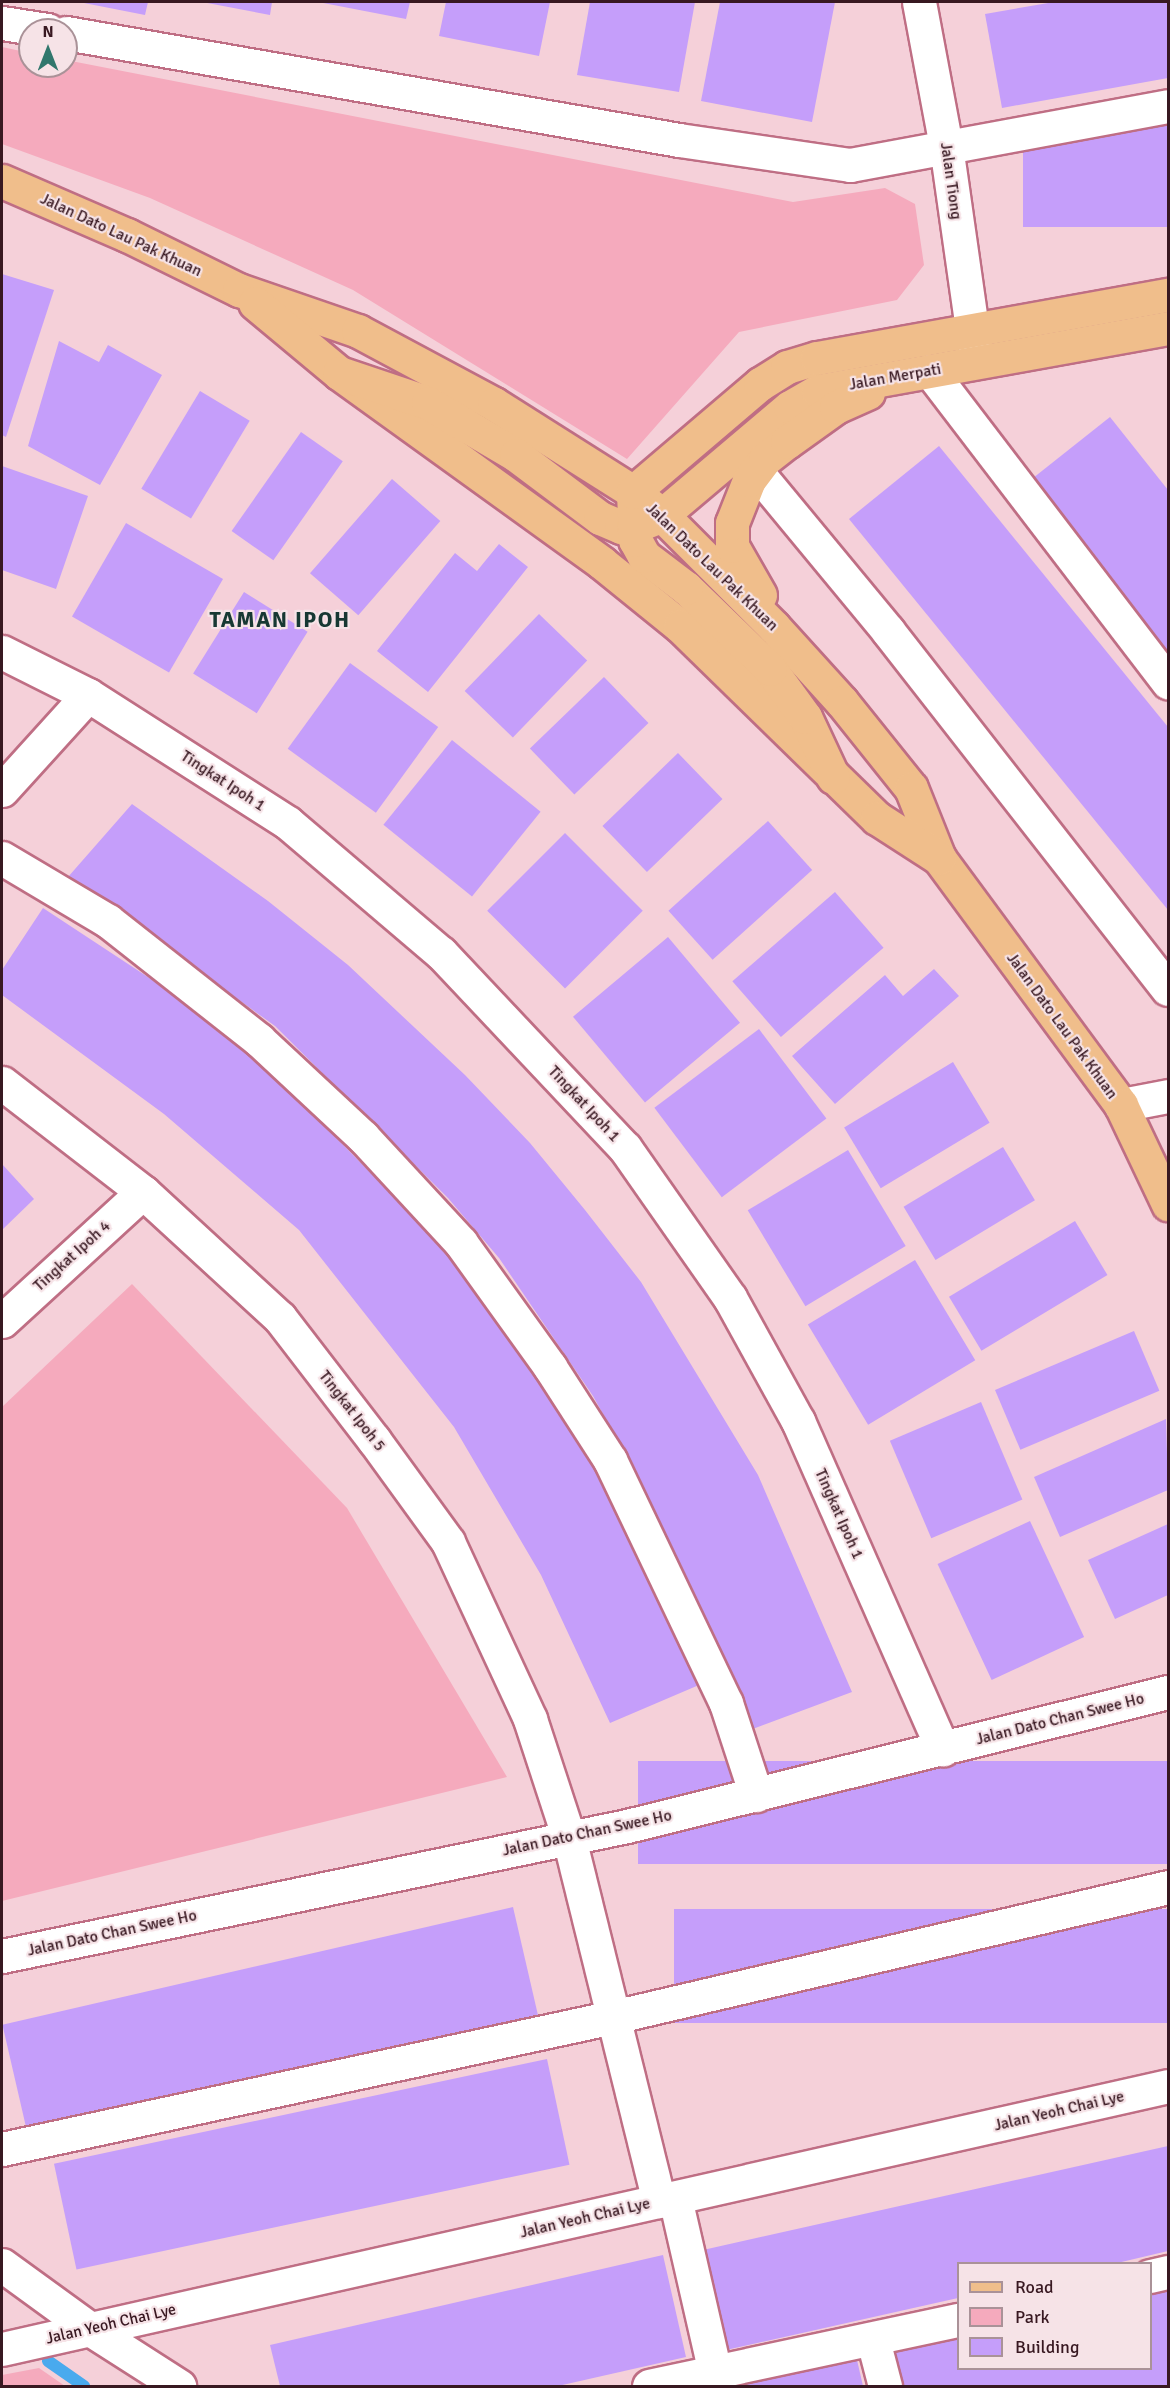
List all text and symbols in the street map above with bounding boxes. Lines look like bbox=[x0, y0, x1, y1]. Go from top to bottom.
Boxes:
north arrow bbox=[18, 18, 78, 78]
text: N bbox=[42, 22, 54, 42]
street label: Jalan Tiong bbox=[936, 141, 966, 221]
street label: Jalan Dato Lau Pak Khuan bbox=[37, 189, 205, 281]
street label: Jalan Merpati bbox=[847, 359, 943, 395]
street label: Jalan Dato Lau Pak Khuan bbox=[642, 499, 782, 635]
district label: TAMAN IPOH bbox=[209, 607, 351, 633]
street label: Tingkat Ipoh 1 bbox=[177, 747, 269, 815]
street label: Jalan Dato Lau Pak Khuan bbox=[1002, 949, 1122, 1103]
street label: Tingkat Ipoh 1 bbox=[544, 1062, 624, 1146]
street label: Tingkat Ipoh 4 bbox=[30, 1216, 114, 1296]
street label: Tingkat Ipoh 5 bbox=[315, 1367, 389, 1455]
street label: Tingkat Ipoh 1 bbox=[811, 1466, 867, 1562]
street label: Jalan Dato Chan Swee Ho bbox=[974, 1689, 1146, 1749]
street label: Jalan Dato Chan Swee Ho bbox=[501, 1806, 673, 1860]
street label: Jalan Dato Chan Swee Ho bbox=[26, 1906, 198, 1960]
street label: Jalan Yeoh Chai Lye bbox=[992, 2087, 1126, 2135]
street label: Jalan Yeoh Chai Lye bbox=[518, 2194, 652, 2242]
legend bbox=[957, 2262, 1152, 2370]
text: Road bbox=[1015, 2276, 1054, 2298]
street label: Jalan Yeoh Chai Lye bbox=[44, 2300, 178, 2348]
text: Park bbox=[1015, 2306, 1050, 2328]
text: Building bbox=[1015, 2336, 1079, 2358]

